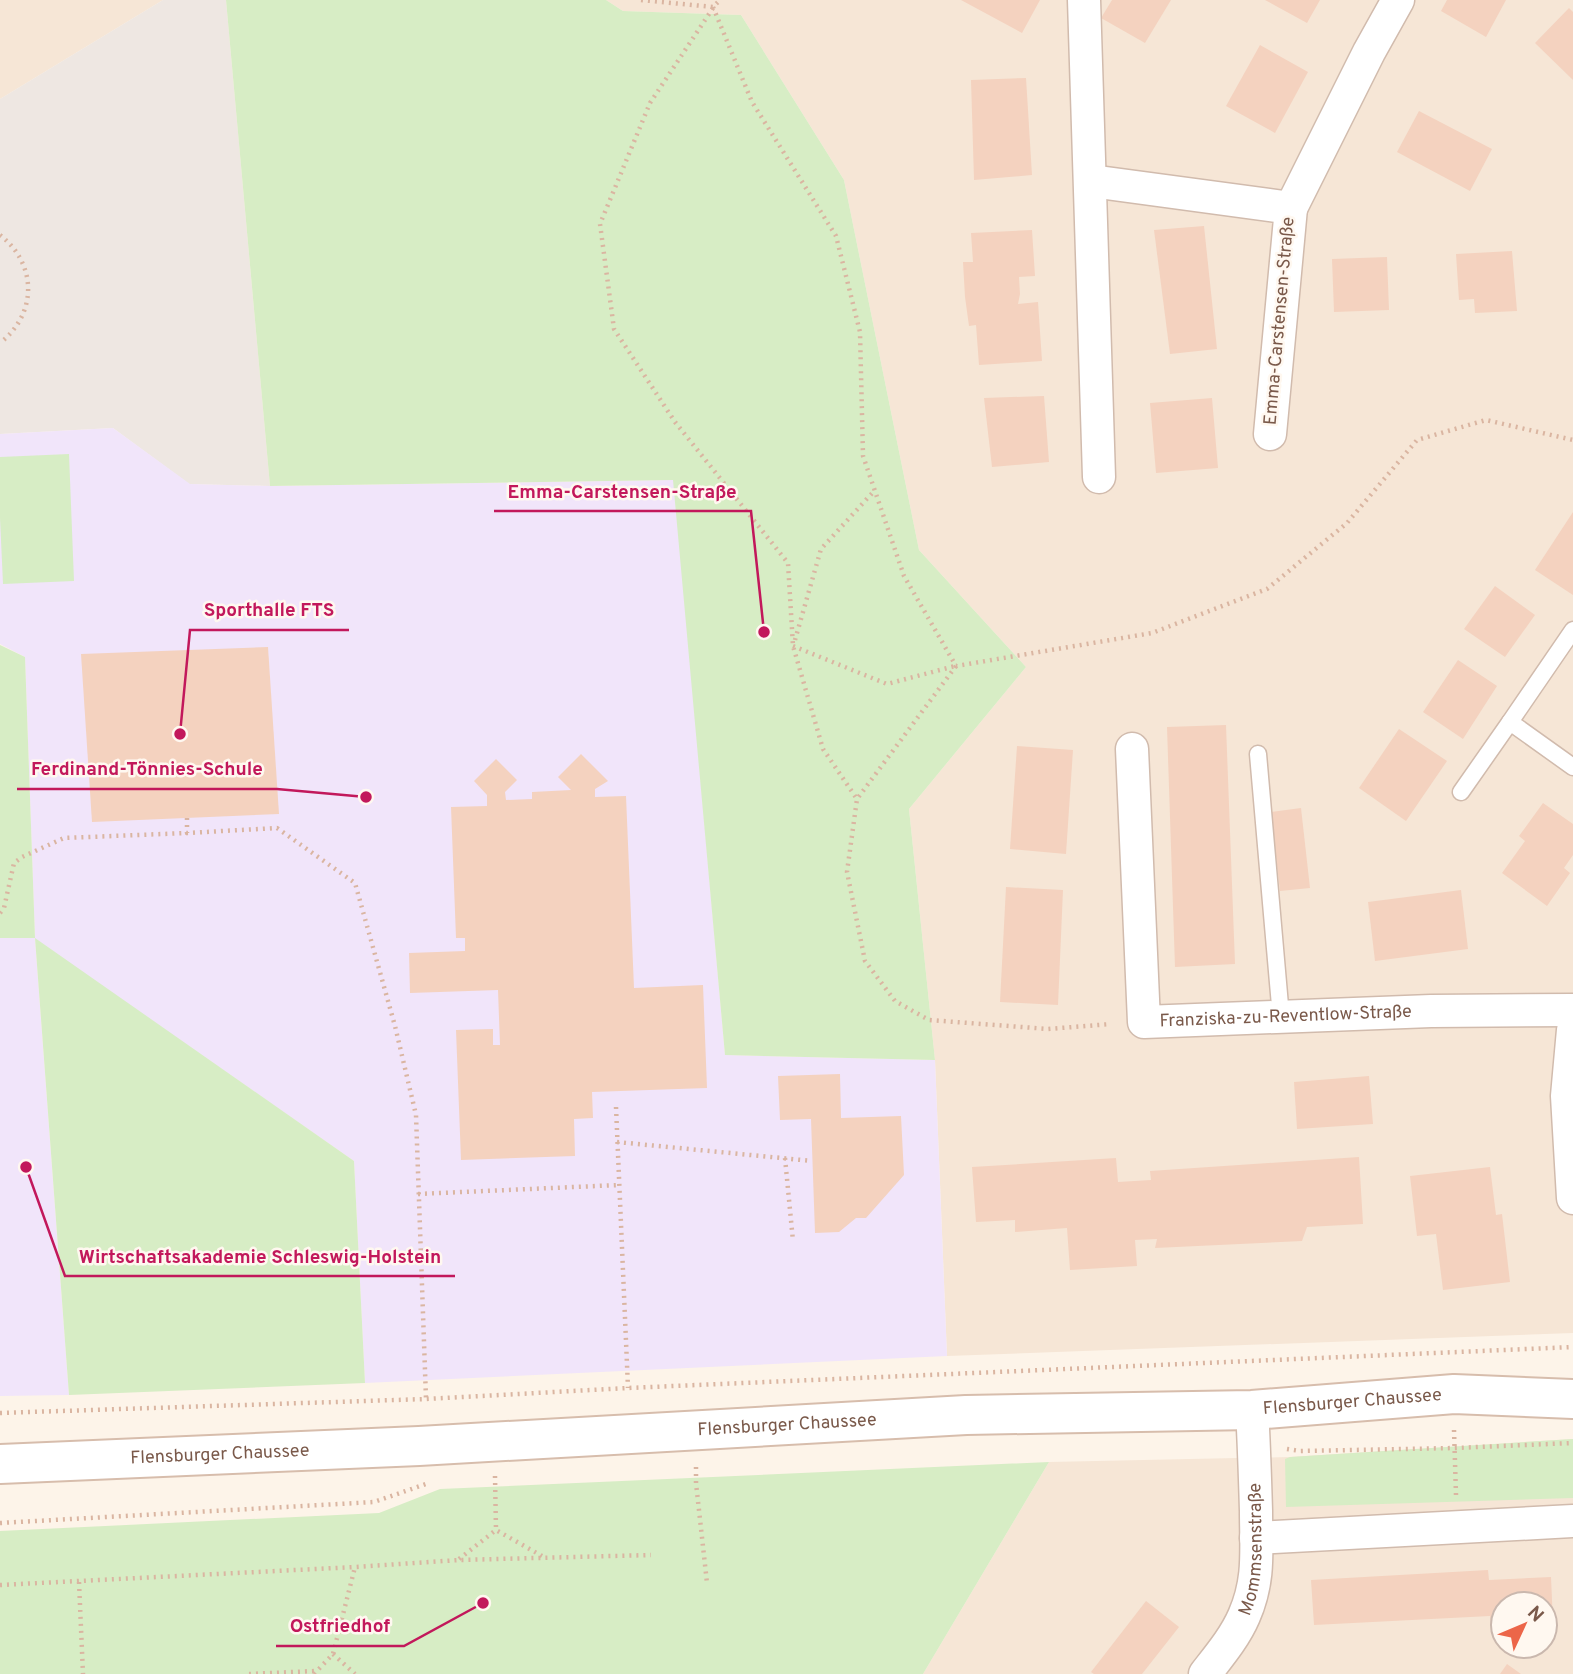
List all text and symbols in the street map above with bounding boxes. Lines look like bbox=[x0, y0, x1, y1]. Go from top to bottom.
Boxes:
street label: Emma-Carstensen-Straße bbox=[1259, 216, 1301, 426]
callout: Emma-Carstensen-Straße bbox=[494, 471, 751, 511]
text: Emma-Carstensen-Straße bbox=[507, 481, 737, 505]
callout: Sporthalle FTS bbox=[190, 590, 349, 630]
text: Sporthalle FTS bbox=[204, 599, 334, 623]
callout: Ferdinand-Tönnies-Schule bbox=[17, 749, 277, 789]
text: Ferdinand-Tönnies-Schule bbox=[31, 758, 263, 782]
street label: Franziska-zu-Reventlow-Straße bbox=[1159, 1000, 1412, 1033]
callout: Wirtschaftsakademie Schleswig-Holstein bbox=[65, 1236, 455, 1276]
text: Wirtschaftsakademie Schleswig-Holstein bbox=[79, 1246, 441, 1270]
street label: Flensburger Chaussee bbox=[1262, 1384, 1443, 1421]
street label: Flensburger Chaussee bbox=[697, 1409, 877, 1442]
street label: Flensburger Chaussee bbox=[130, 1439, 310, 1470]
street label: Mommsenstraße bbox=[1234, 1483, 1268, 1619]
north arrow bbox=[1489, 1590, 1559, 1660]
text: N bbox=[1521, 1601, 1548, 1628]
callout: Ostfriedhof bbox=[276, 1606, 404, 1646]
text: Ostfriedhof bbox=[290, 1615, 390, 1639]

